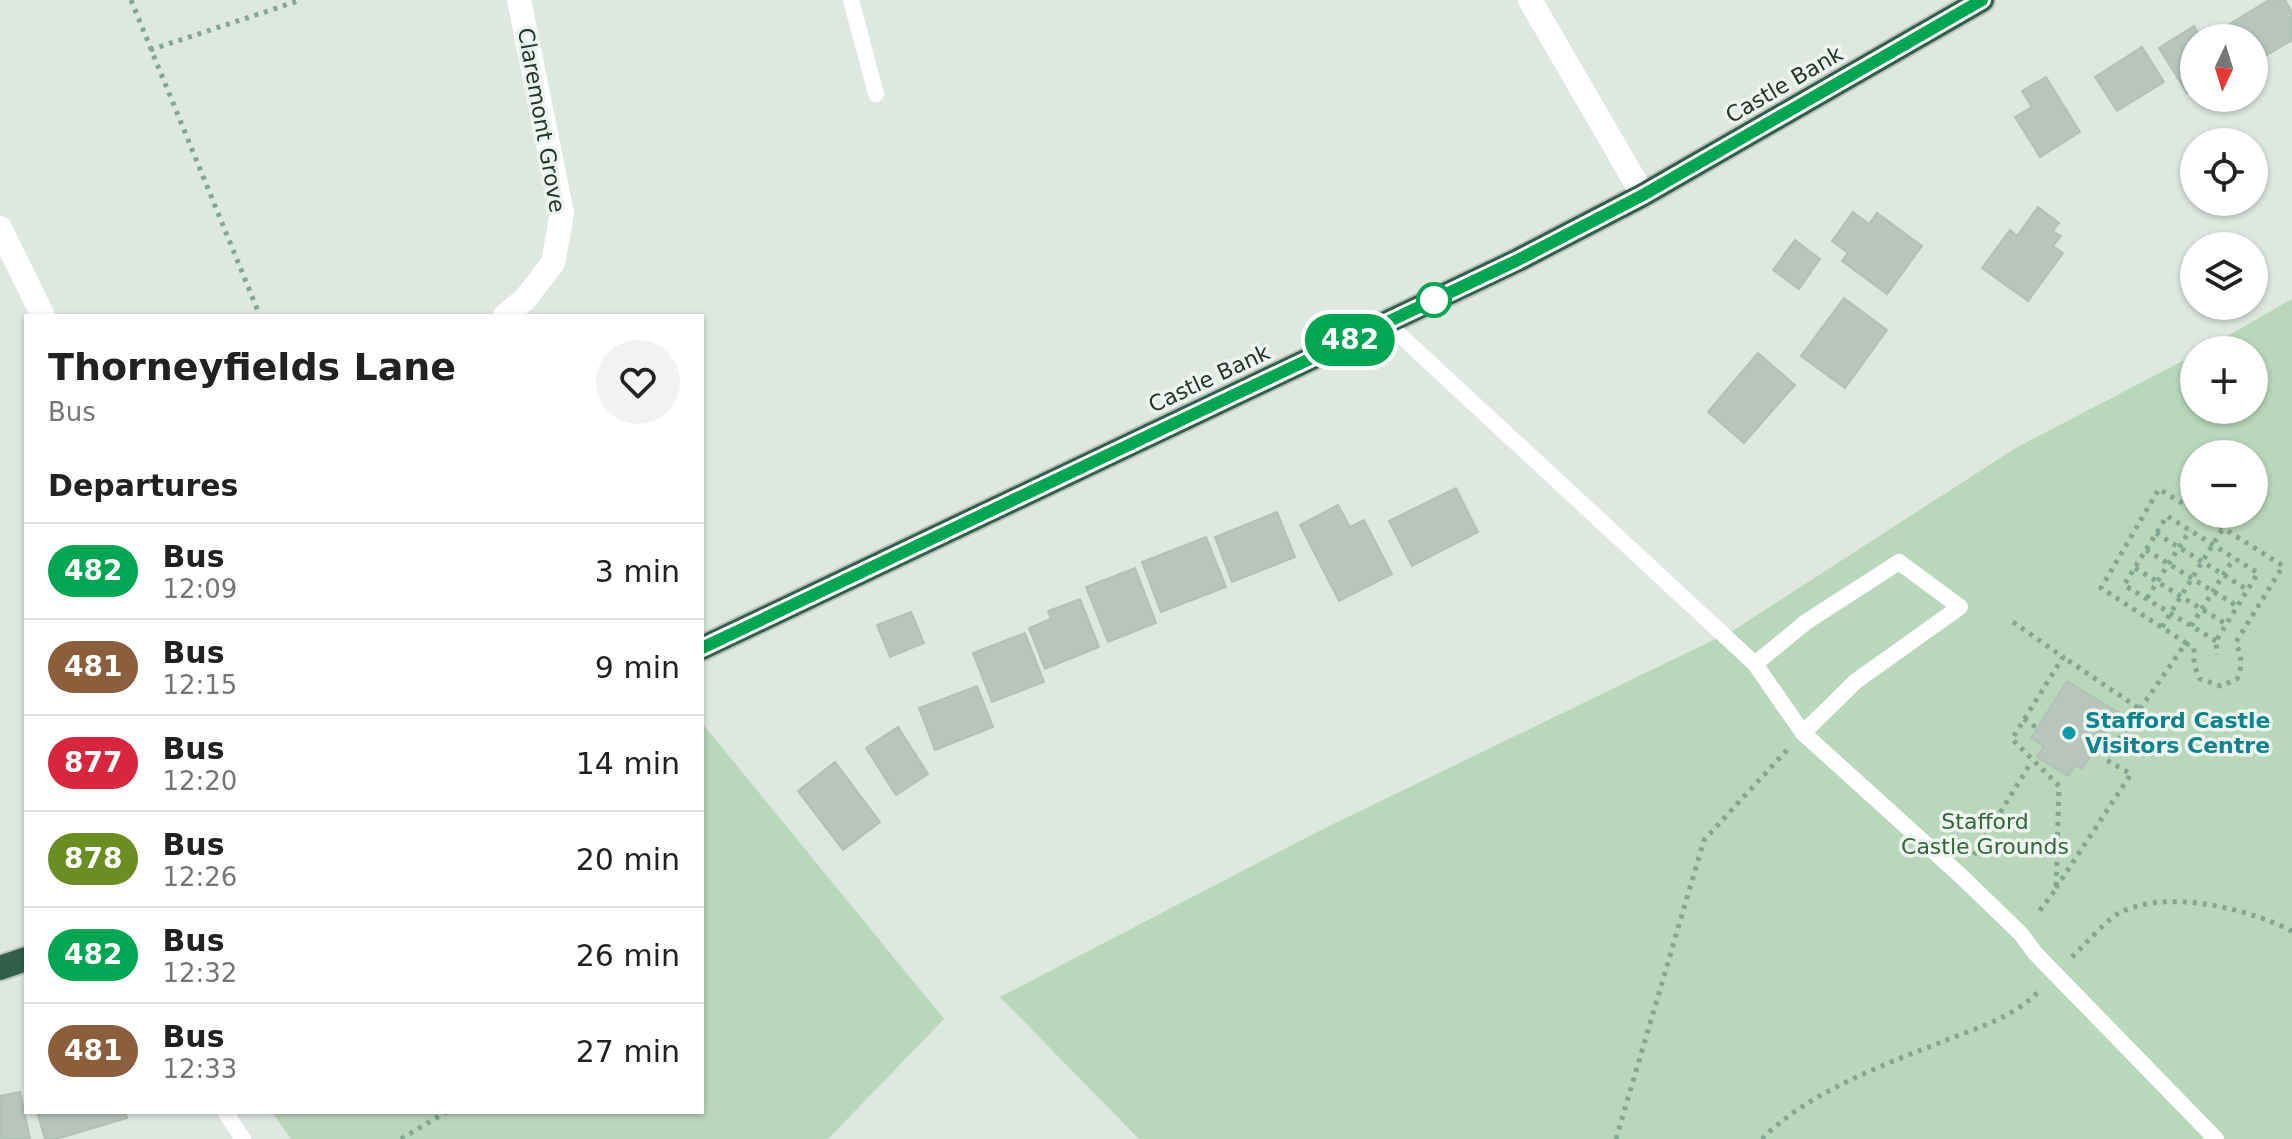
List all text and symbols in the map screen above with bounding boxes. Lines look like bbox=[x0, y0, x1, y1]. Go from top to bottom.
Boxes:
north arrow bbox=[2180, 24, 2268, 112]
map controls bbox=[2180, 24, 2268, 528]
street label: Claremont Grove bbox=[513, 26, 570, 214]
street label: Castle Bank bbox=[1721, 41, 1847, 128]
button: locate bbox=[2180, 128, 2268, 216]
button: layers bbox=[2180, 232, 2268, 320]
unlabelled marker bbox=[1417, 283, 1451, 317]
line badge: 482 bbox=[1304, 314, 1396, 366]
text: 482 bbox=[1321, 323, 1379, 356]
button: + bbox=[2180, 336, 2268, 424]
street label: Castle Bank bbox=[1145, 339, 1274, 417]
button: heart bbox=[596, 340, 680, 424]
text: Thorneyfields Lane bbox=[48, 345, 456, 389]
text: Bus bbox=[48, 397, 96, 427]
button: − bbox=[2180, 440, 2268, 528]
text: Departures bbox=[48, 468, 238, 503]
text: Bus bbox=[162, 539, 225, 574]
text: 482 bbox=[64, 554, 122, 587]
text: 3 min bbox=[595, 554, 680, 589]
text: 12:09 bbox=[162, 574, 237, 604]
text: Bus bbox=[162, 635, 225, 670]
text: 481 bbox=[64, 650, 122, 683]
text: 9 min bbox=[595, 650, 680, 685]
text: 12:15 bbox=[162, 670, 237, 700]
place label: Stafford Castle Visitors Centre bbox=[2085, 708, 2270, 758]
marker: Stafford Castle Visitors Centre bbox=[2060, 724, 2078, 742]
text: Bus bbox=[162, 731, 225, 766]
text: 877 bbox=[64, 746, 122, 779]
text: 14 min bbox=[576, 746, 680, 781]
text: 12:20 bbox=[162, 766, 237, 796]
park label: Stafford Castle Grounds bbox=[1901, 809, 2069, 859]
text: Bus bbox=[162, 827, 225, 862]
text: 878 bbox=[64, 842, 122, 875]
text: 20 min bbox=[576, 842, 680, 877]
text: 12:26 bbox=[162, 862, 237, 892]
text: Bus bbox=[162, 923, 225, 958]
text: 482 bbox=[64, 938, 122, 971]
text: 26 min bbox=[576, 938, 680, 973]
text: 12:32 bbox=[162, 958, 237, 988]
text: Bus bbox=[162, 1019, 225, 1054]
text: 481 bbox=[64, 1034, 122, 1067]
text: 27 min bbox=[576, 1034, 680, 1069]
text: 12:33 bbox=[162, 1054, 237, 1084]

